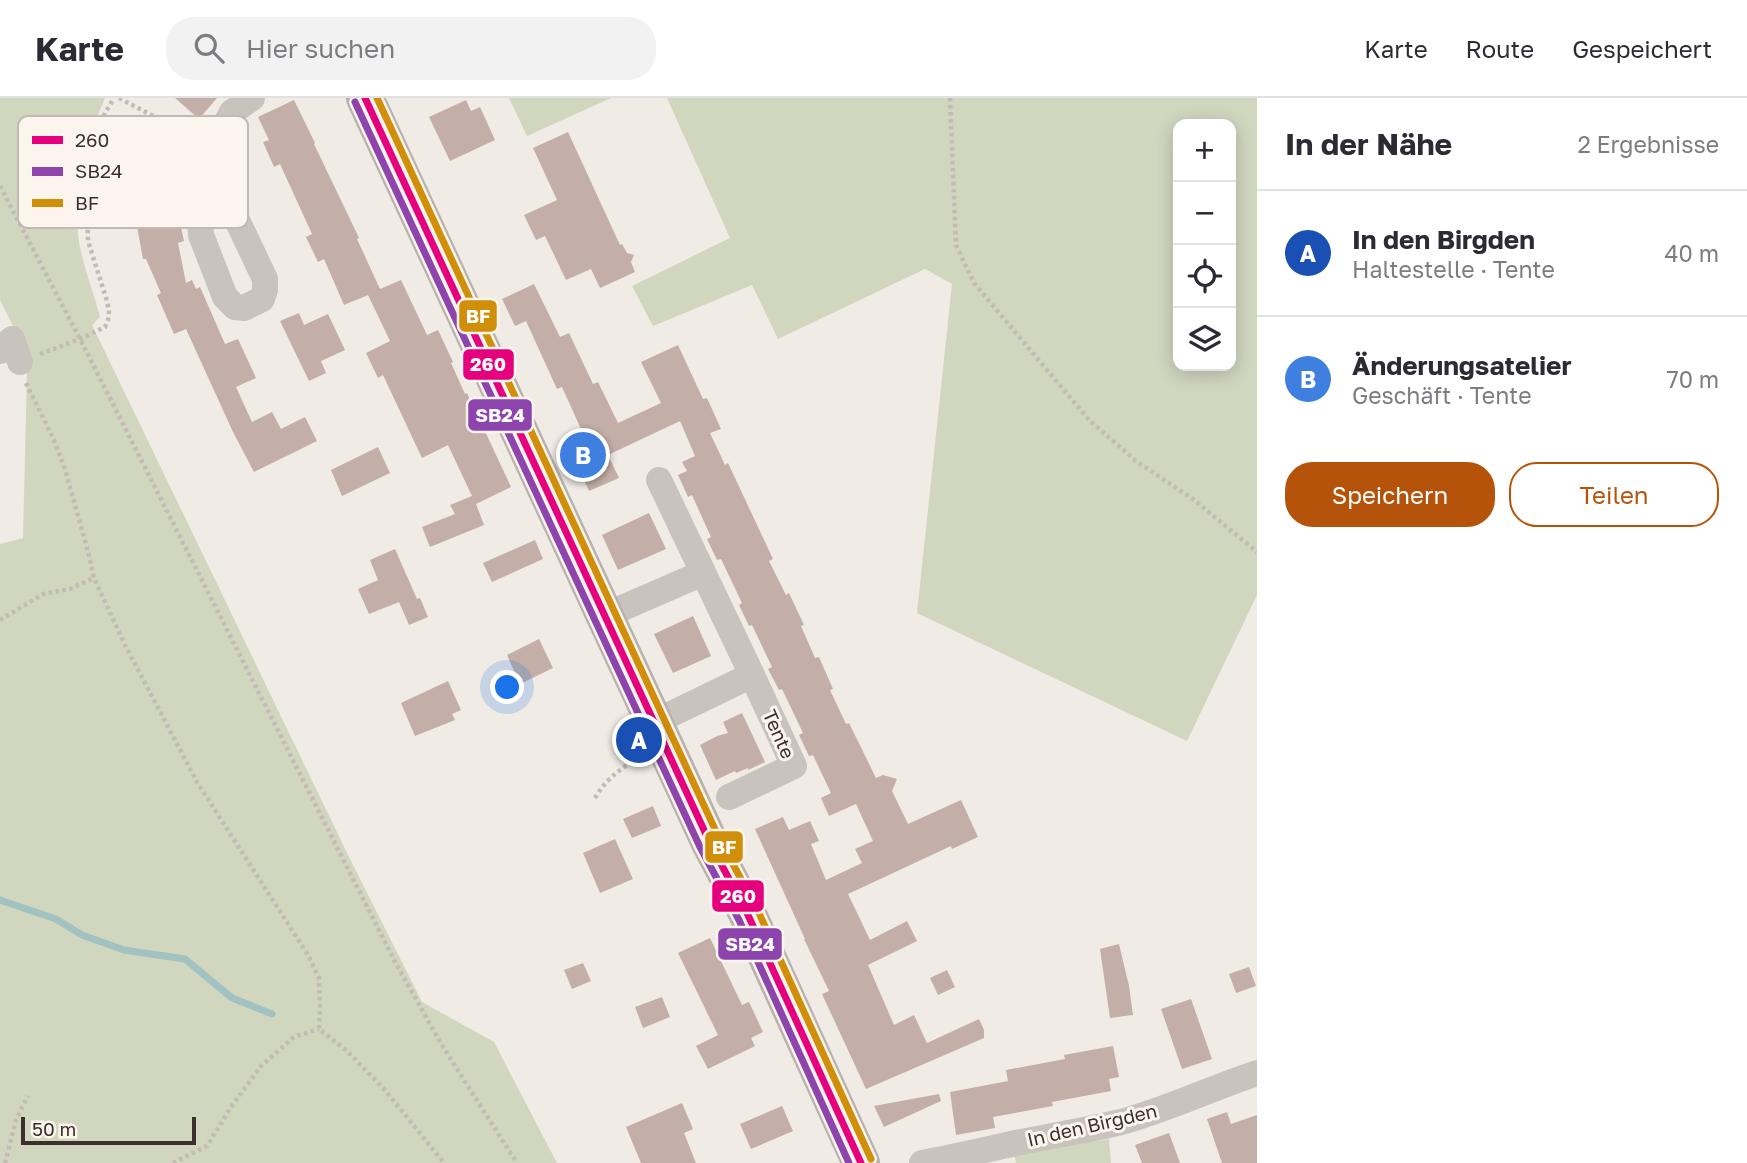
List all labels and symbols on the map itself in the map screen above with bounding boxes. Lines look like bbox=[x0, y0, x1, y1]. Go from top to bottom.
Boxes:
legend bbox=[18, 116, 248, 228]
text: 260 bbox=[75, 128, 109, 151]
text: SB24 bbox=[75, 159, 123, 182]
text: BF bbox=[75, 191, 99, 214]
line badge: BF bbox=[458, 299, 498, 333]
text: BF bbox=[466, 304, 490, 327]
line badge: 260 bbox=[462, 348, 515, 381]
text: 260 bbox=[470, 352, 506, 375]
line badge: SB24 bbox=[467, 398, 533, 432]
text: SB24 bbox=[475, 403, 525, 426]
pin: B bbox=[560, 429, 606, 481]
your location bbox=[490, 670, 524, 704]
street label: Tente bbox=[759, 706, 800, 762]
pin: A bbox=[616, 714, 662, 766]
line badge: BF bbox=[704, 830, 744, 864]
text: BF bbox=[712, 835, 736, 858]
line badge: 260 bbox=[711, 879, 765, 913]
text: 260 bbox=[720, 884, 756, 907]
line badge: SB24 bbox=[717, 927, 783, 961]
text: SB24 bbox=[725, 932, 775, 955]
street label: In den Birgden bbox=[1025, 1098, 1159, 1151]
scale bar bbox=[21, 1114, 196, 1146]

